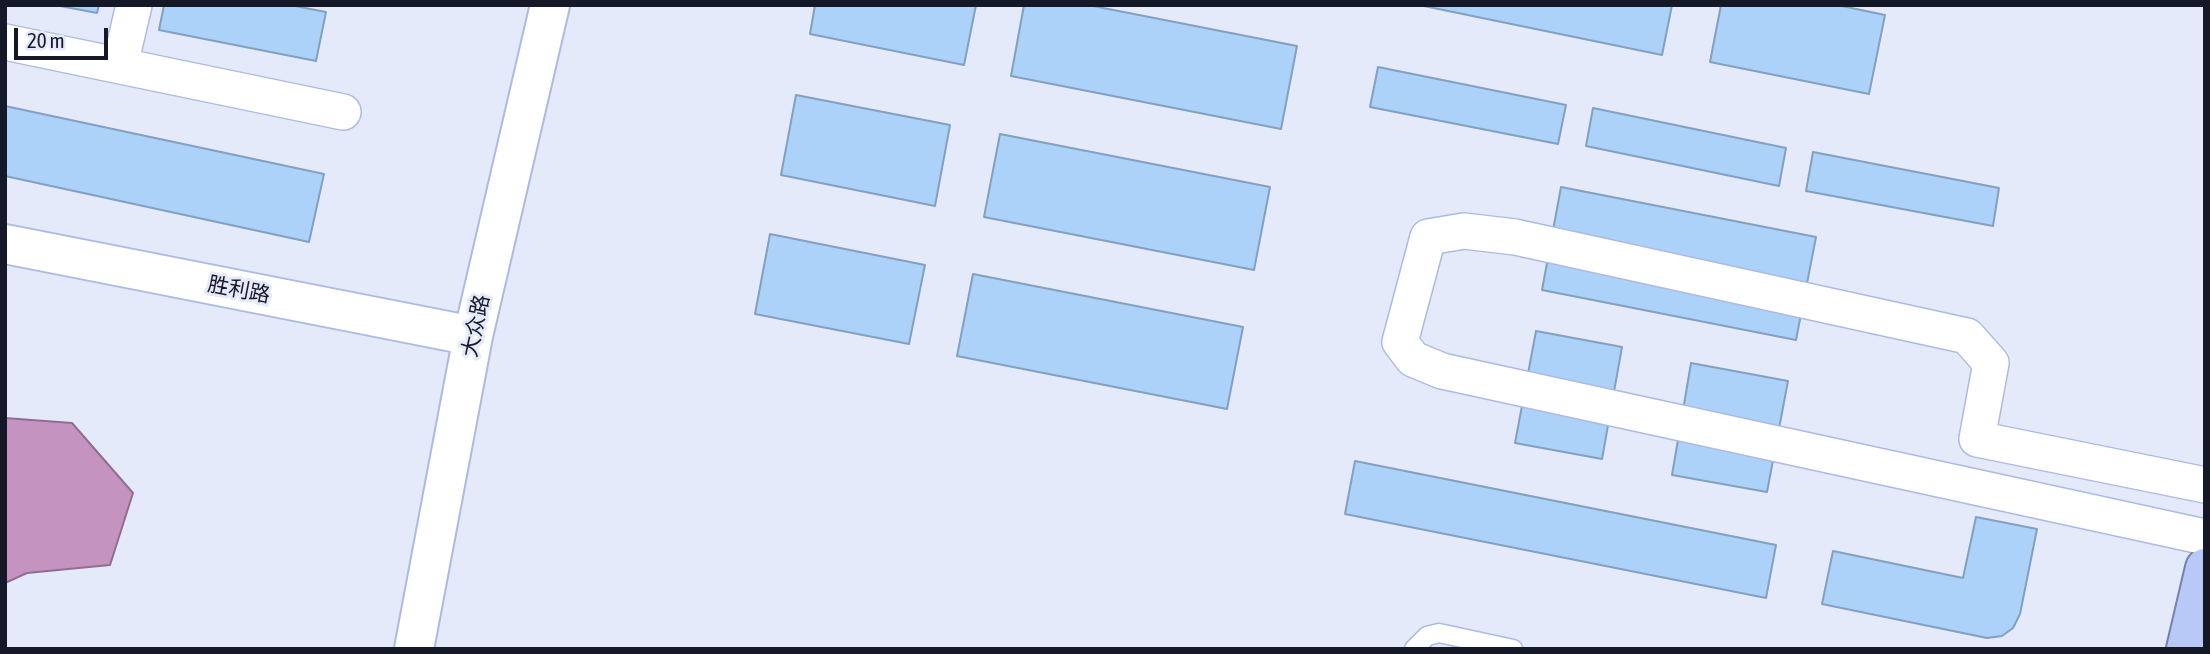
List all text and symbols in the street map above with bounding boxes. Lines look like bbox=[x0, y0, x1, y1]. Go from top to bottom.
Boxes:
scale bar bbox=[18, 14, 112, 58]
text: 20 m bbox=[27, 28, 65, 52]
street label: 胜利路 bbox=[206, 272, 272, 308]
street label: 大众路 bbox=[457, 293, 495, 359]

